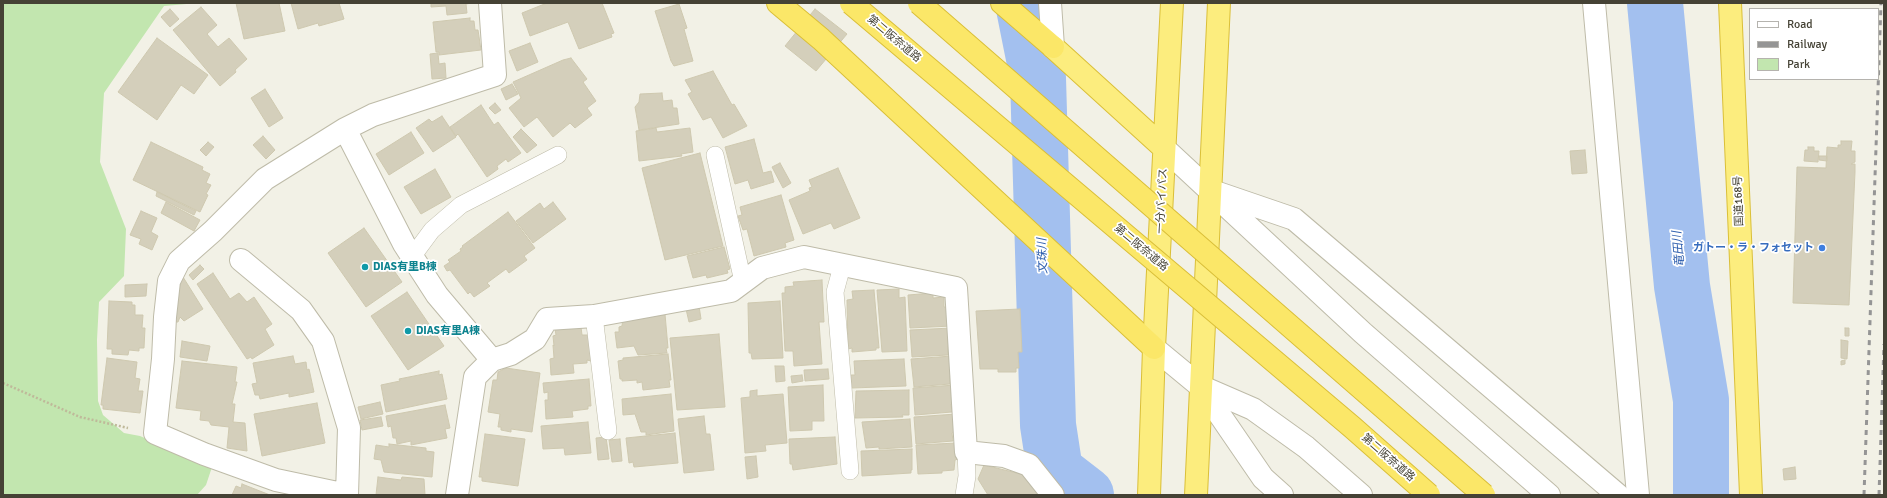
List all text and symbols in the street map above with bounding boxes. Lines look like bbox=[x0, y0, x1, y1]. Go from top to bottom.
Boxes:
legend bbox=[1749, 8, 1879, 80]
street label: 第二阪奈道路 bbox=[864, 13, 924, 65]
text: Road bbox=[1787, 17, 1813, 32]
text: Railway bbox=[1787, 37, 1827, 52]
text: Park bbox=[1787, 57, 1810, 72]
street label: 一分バイパス bbox=[1154, 168, 1170, 234]
street label: 国道168号 bbox=[1732, 175, 1746, 227]
street label: 第二阪奈道路 bbox=[1111, 222, 1171, 274]
water label: 竜田川 bbox=[1670, 230, 1688, 268]
water label: 文珠川 bbox=[1035, 238, 1051, 274]
place label: ガトー・ラ・フォセット bbox=[1693, 241, 1814, 255]
marker: ガトー・ラ・フォセット bbox=[1817, 243, 1827, 253]
place label: DIAS有里B棟 bbox=[373, 260, 437, 274]
marker: DIAS有里B棟 bbox=[360, 262, 370, 272]
place label: DIAS有里A棟 bbox=[416, 324, 480, 338]
marker: DIAS有里A棟 bbox=[403, 326, 413, 336]
street label: 第二阪奈道路 bbox=[1359, 431, 1417, 485]

